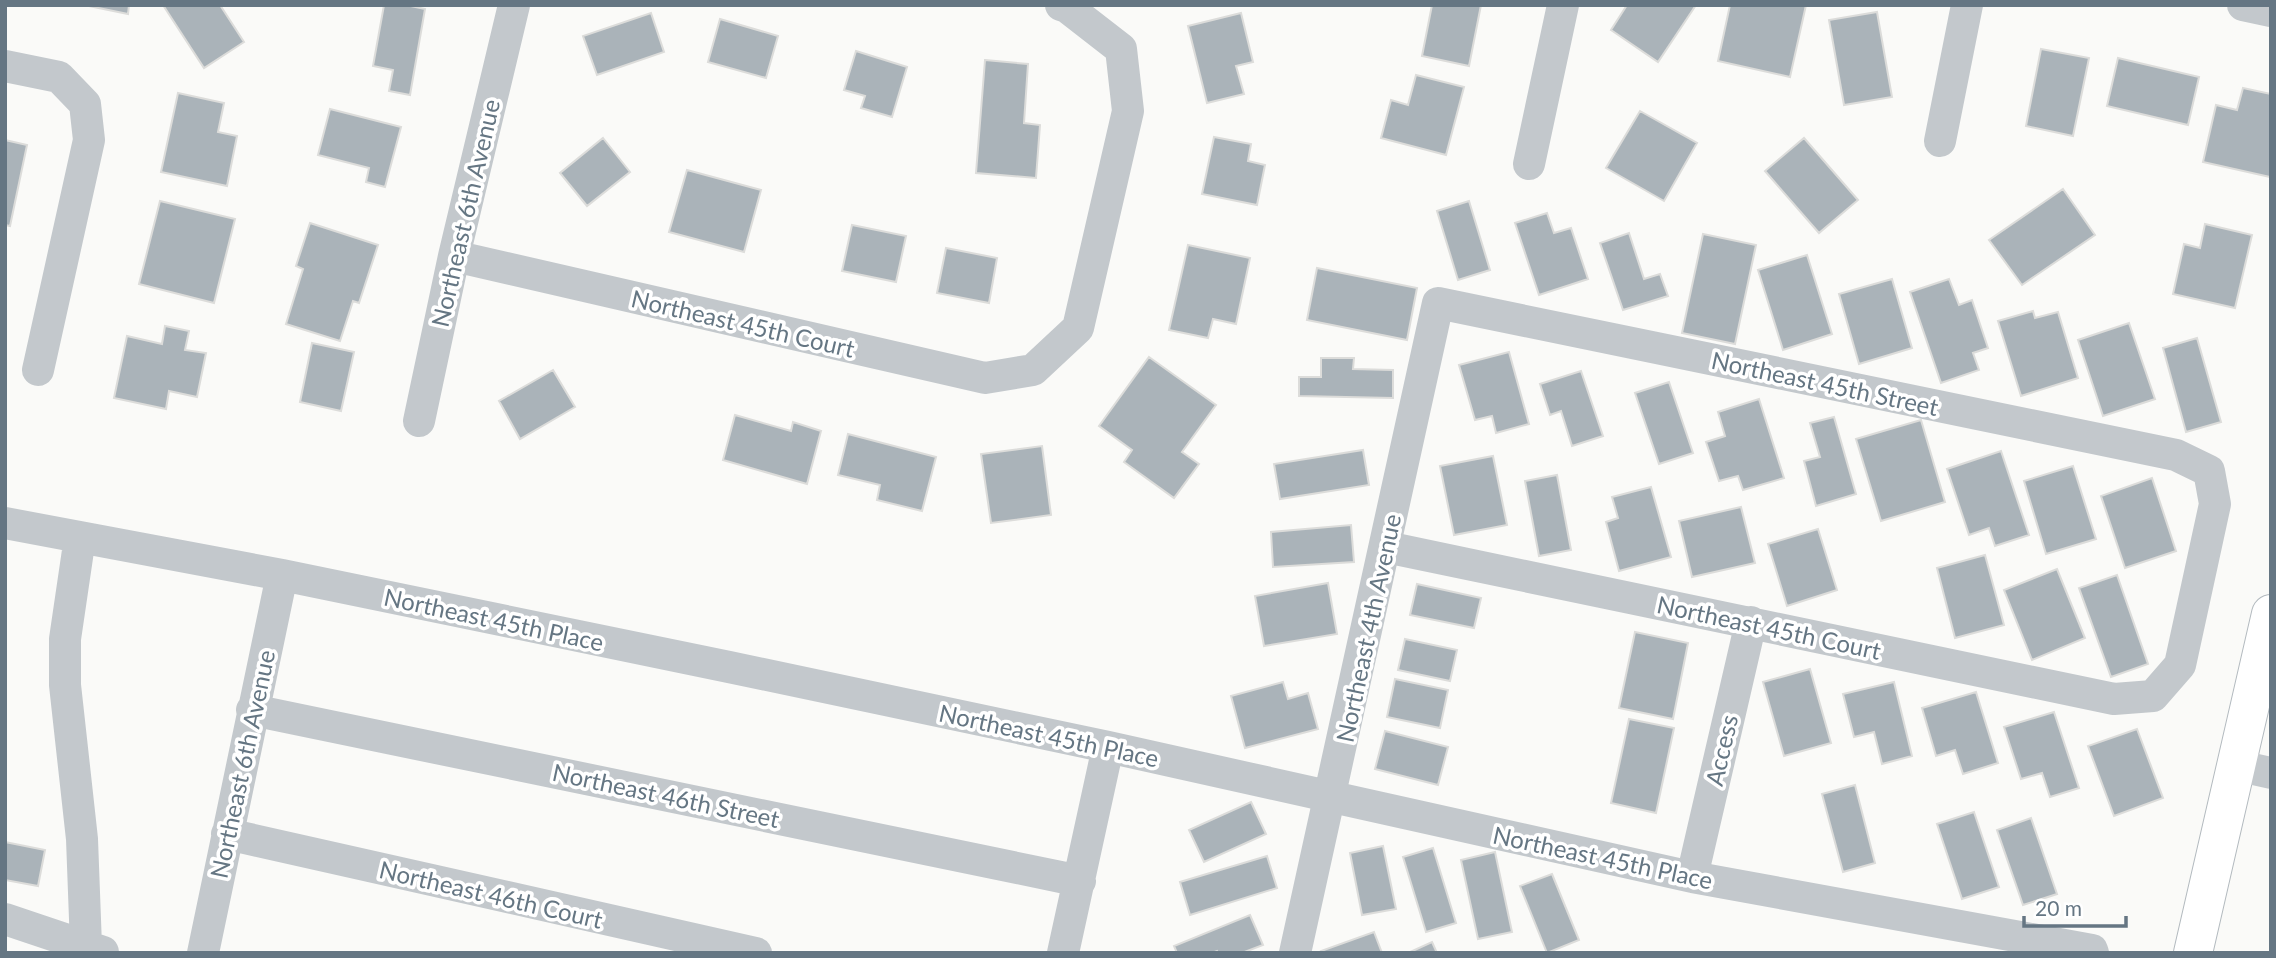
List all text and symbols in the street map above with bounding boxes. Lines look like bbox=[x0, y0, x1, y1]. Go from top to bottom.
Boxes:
street label: Northeast 6th Avenue bbox=[425, 96, 505, 330]
street label: Northeast 45th Court bbox=[629, 283, 858, 363]
street label: Northeast 45th Street bbox=[1709, 345, 1941, 421]
street label: Northeast 4th Avenue bbox=[1330, 511, 1406, 745]
street label: Northeast 45th Place bbox=[381, 582, 607, 656]
street label: Northeast 45th Court bbox=[1654, 589, 1884, 665]
street label: Northeast 6th Avenue bbox=[204, 647, 280, 881]
street label: Northeast 45th Place bbox=[936, 698, 1162, 772]
street label: Access bbox=[1699, 712, 1743, 788]
street label: Northeast 46th Street bbox=[550, 757, 782, 833]
street label: Northeast 45th Place bbox=[1490, 820, 1716, 894]
street label: Northeast 46th Court bbox=[377, 854, 606, 934]
scale bar bbox=[2024, 884, 2126, 928]
text: 20 m bbox=[2035, 895, 2082, 920]

